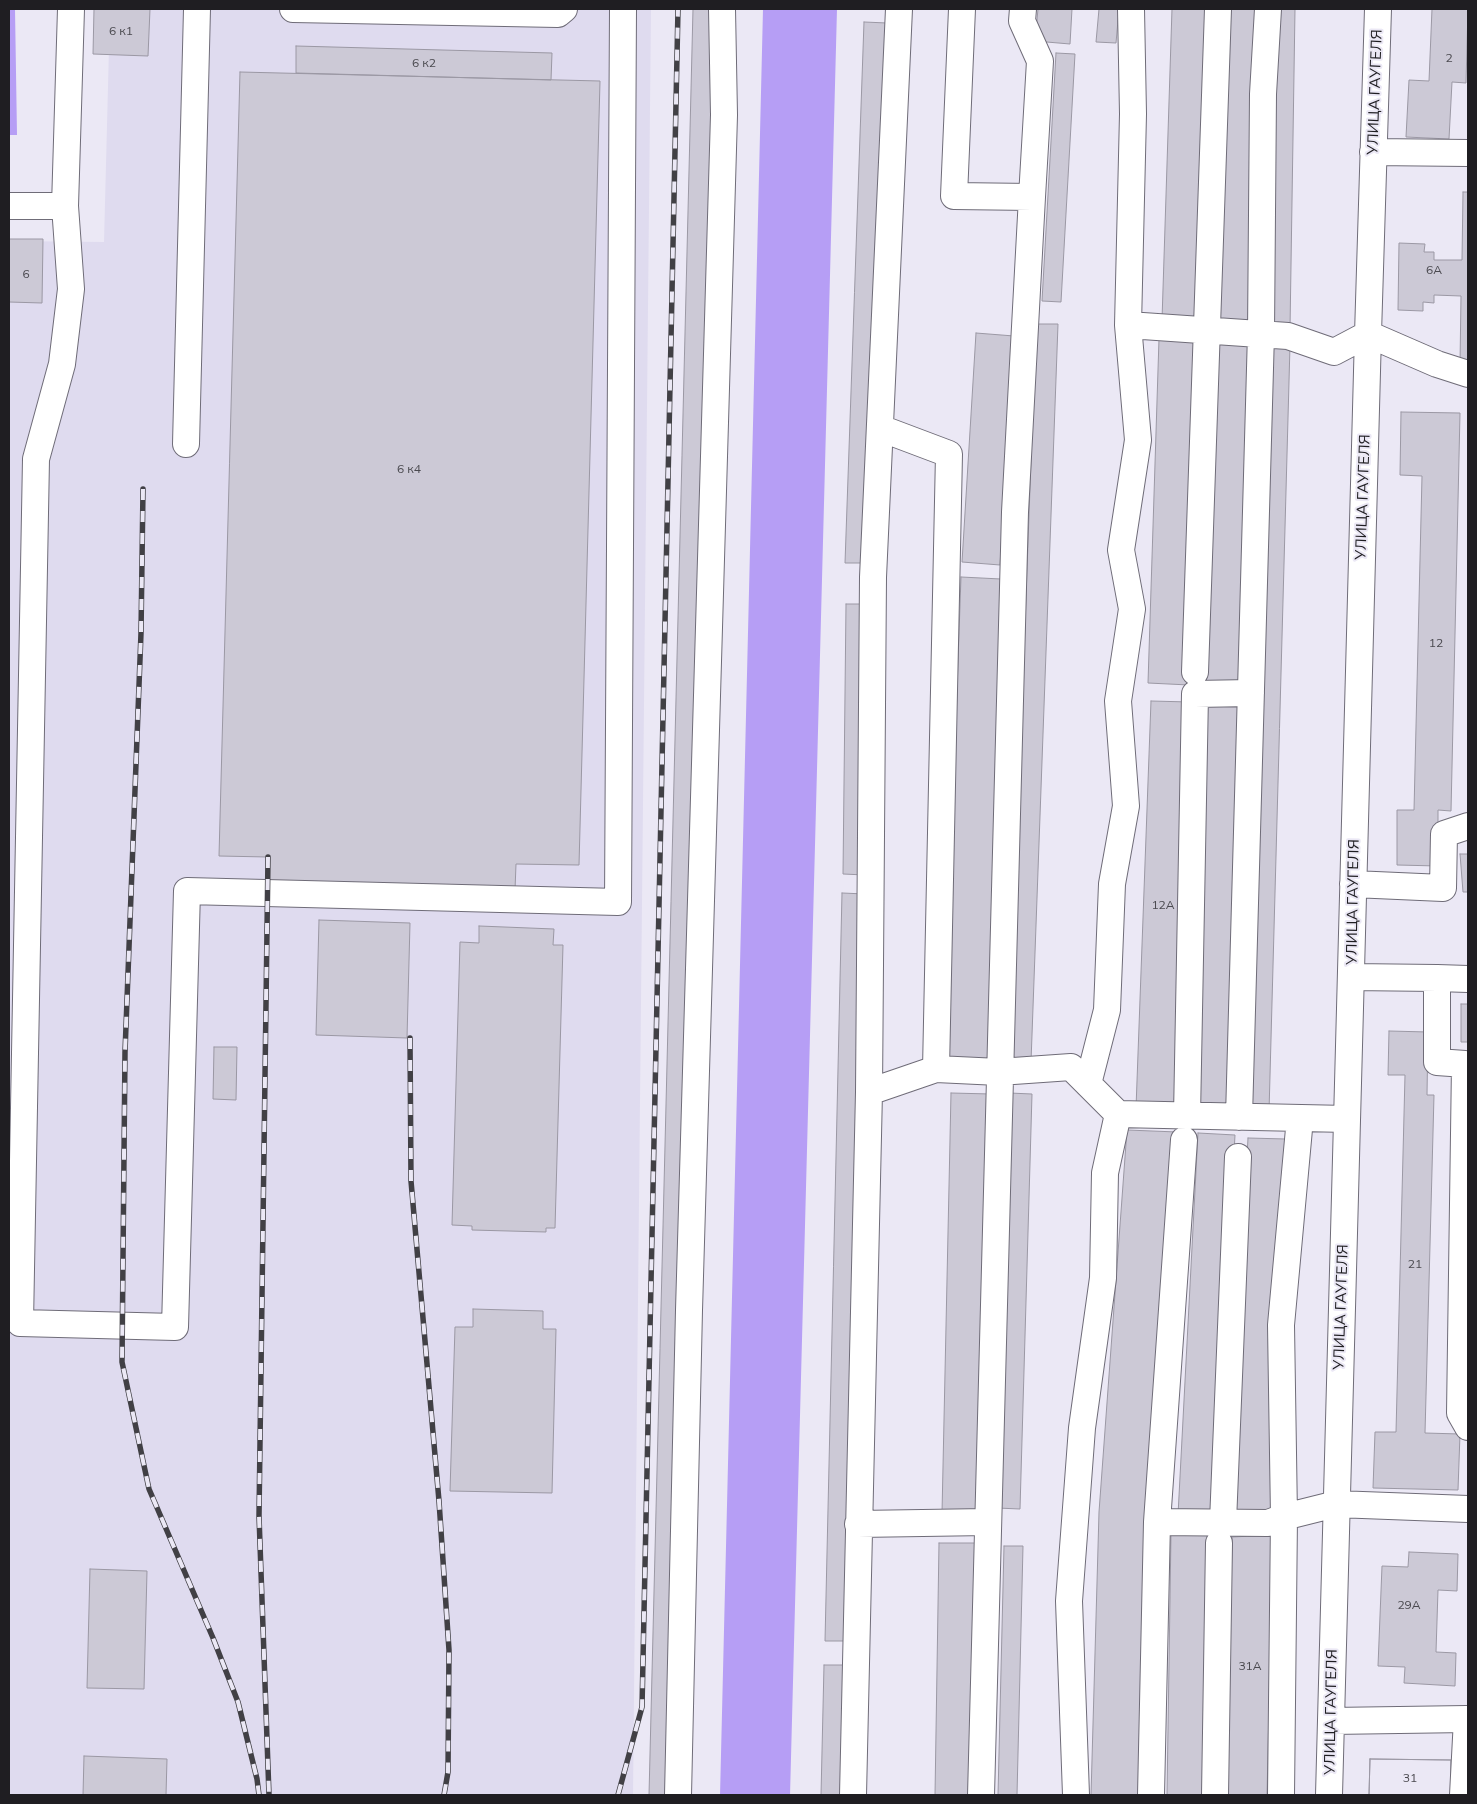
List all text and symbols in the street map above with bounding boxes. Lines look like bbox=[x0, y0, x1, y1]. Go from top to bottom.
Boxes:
house number: 6 к1 bbox=[109, 24, 133, 38]
street label: УЛИЦА ГАУГЕЛЯ bbox=[1364, 29, 1386, 155]
house number: 2 bbox=[1445, 51, 1453, 65]
house number: 6 к2 bbox=[412, 56, 436, 70]
house number: 6А bbox=[1426, 263, 1442, 277]
house number: 6 bbox=[22, 267, 30, 281]
street label: УЛИЦА ГАУГЕЛЯ bbox=[1352, 434, 1374, 560]
house number: 6 к4 bbox=[397, 462, 421, 476]
house number: 12 bbox=[1429, 636, 1443, 650]
street label: УЛИЦА ГАУГЕЛЯ bbox=[1343, 839, 1363, 965]
house number: 12А bbox=[1151, 898, 1175, 912]
street label: УЛИЦА ГАУГЕЛЯ bbox=[1330, 1244, 1352, 1370]
house number: 21 bbox=[1408, 1257, 1422, 1271]
house number: 29А bbox=[1397, 1598, 1421, 1612]
street label: УЛИЦА ГАУГЕЛЯ bbox=[1321, 1649, 1341, 1775]
house number: 31А bbox=[1238, 1659, 1262, 1673]
house number: 31 bbox=[1403, 1771, 1417, 1785]

